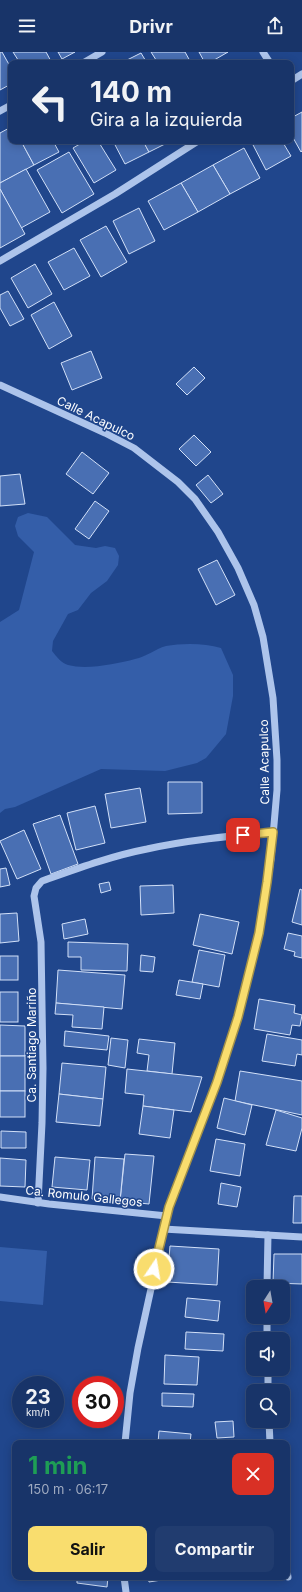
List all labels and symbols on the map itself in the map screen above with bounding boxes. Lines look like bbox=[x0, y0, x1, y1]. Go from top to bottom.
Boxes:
street label: Calle Acapulco bbox=[54, 393, 138, 443]
street label: Calle Acapulco bbox=[256, 719, 272, 805]
pin bbox=[226, 818, 260, 852]
street label: Ca. Santiago Mariño bbox=[24, 988, 39, 1102]
street label: Ca. Romulo Gallegos bbox=[25, 1182, 143, 1210]
position arrow bbox=[133, 1248, 175, 1290]
north arrow bbox=[246, 1280, 290, 1324]
speed limit sign: 30 bbox=[72, 1376, 124, 1428]

